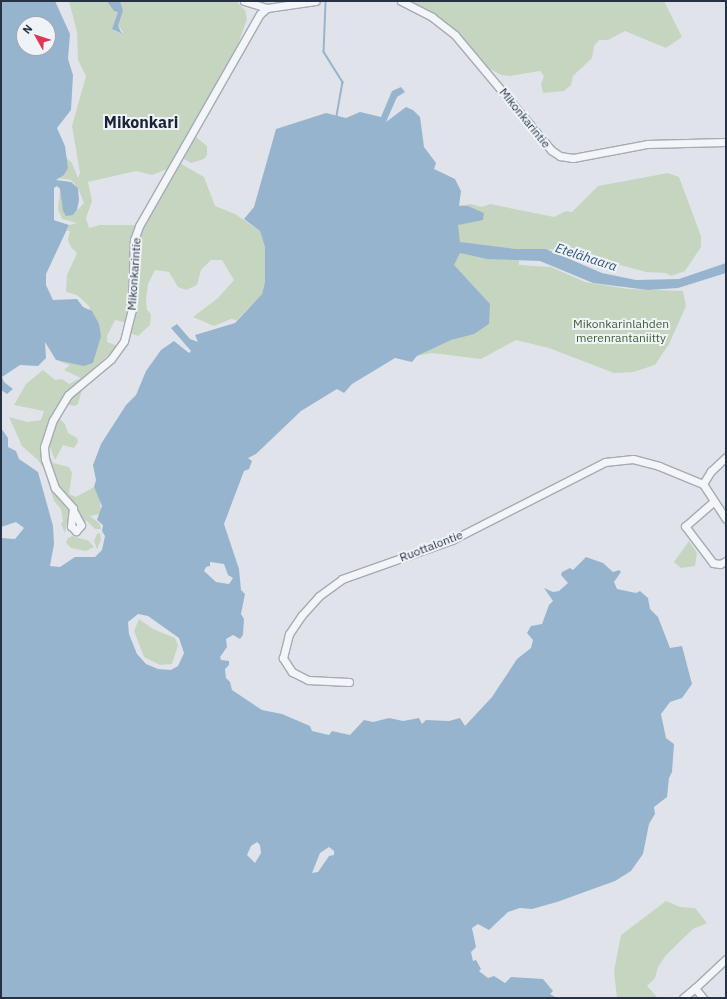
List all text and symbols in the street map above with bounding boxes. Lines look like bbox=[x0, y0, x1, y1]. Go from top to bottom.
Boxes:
north arrow bbox=[16, 16, 56, 56]
text: N bbox=[20, 22, 35, 37]
street label: Mikonkarintie bbox=[496, 85, 554, 151]
district label: Mikonkari bbox=[104, 112, 178, 132]
street label: Mikonkarintie bbox=[124, 237, 144, 311]
water label: Etelähaara bbox=[553, 241, 619, 275]
park label: Mikonkarinlahden merenrantaniitty bbox=[573, 317, 669, 345]
street label: Ruottalontie bbox=[397, 527, 465, 565]

